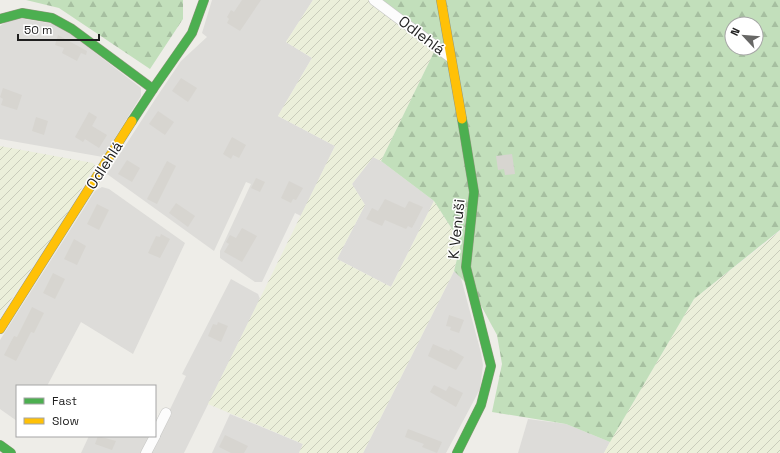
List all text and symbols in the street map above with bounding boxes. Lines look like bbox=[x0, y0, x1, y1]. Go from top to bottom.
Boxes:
street label: Odlehlá bbox=[395, 11, 449, 59]
scale bar bbox=[18, 16, 99, 42]
north arrow bbox=[724, 16, 764, 56]
text: 50 m bbox=[24, 22, 52, 38]
text: N bbox=[727, 25, 743, 38]
street label: Odlehlá bbox=[81, 137, 127, 193]
street label: K Venuši bbox=[443, 198, 469, 260]
legend bbox=[16, 385, 156, 437]
text: Fast bbox=[52, 393, 77, 409]
text: Slow bbox=[52, 413, 79, 429]

